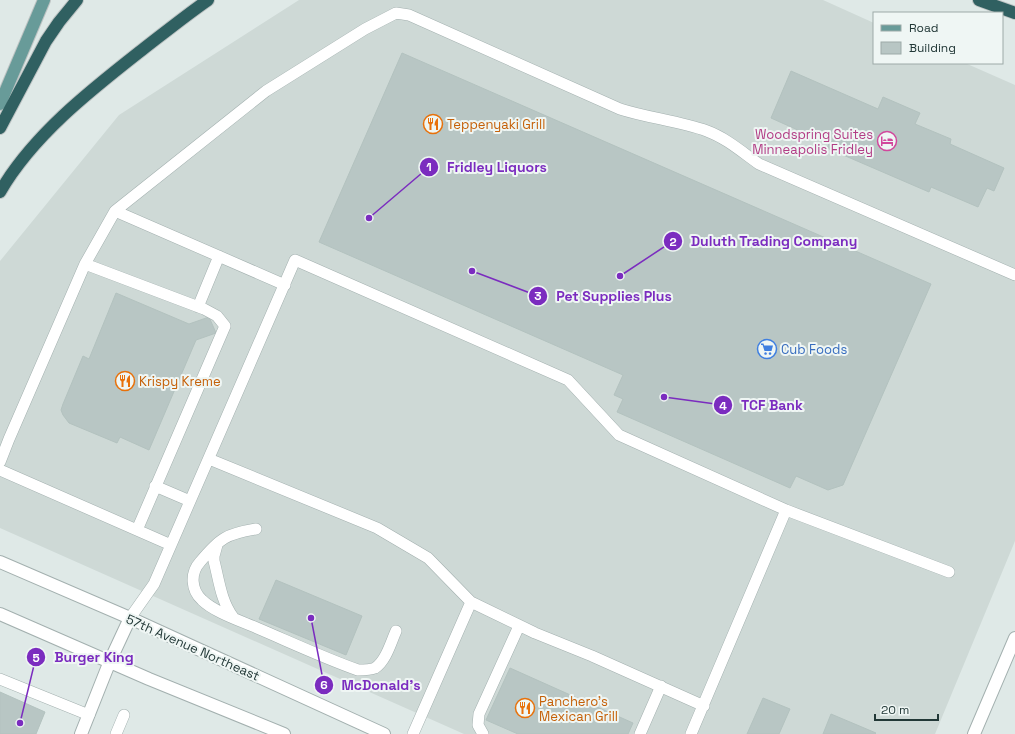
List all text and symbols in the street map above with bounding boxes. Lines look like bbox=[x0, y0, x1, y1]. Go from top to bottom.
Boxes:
legend bbox=[873, 12, 1003, 64]
text: Road bbox=[909, 20, 938, 36]
text: Building bbox=[909, 40, 956, 56]
restaurant icon: Teppenyaki Grill bbox=[422, 113, 444, 135]
place label: Teppenyaki Grill bbox=[447, 116, 545, 133]
place label: Woodspring Suites Minneapolis Fridley bbox=[752, 126, 873, 158]
hotel icon: Woodspring Suites Minneapolis Fridley bbox=[876, 130, 898, 152]
callout: Fridley Liquors bbox=[419, 154, 554, 180]
text: Fridley Liquors bbox=[447, 158, 547, 176]
text: 1 bbox=[426, 159, 432, 175]
callout: Duluth Trading Company bbox=[663, 228, 866, 254]
text: Duluth Trading Company bbox=[691, 232, 857, 250]
text: 2 bbox=[669, 234, 677, 250]
callout: Pet Supplies Plus bbox=[528, 283, 680, 309]
text: Pet Supplies Plus bbox=[556, 287, 672, 305]
text: 3 bbox=[534, 288, 542, 304]
supermarket icon: Cub Foods bbox=[756, 338, 778, 360]
place label: Cub Foods bbox=[781, 341, 847, 358]
restaurant icon: Krispy Kreme bbox=[114, 370, 136, 392]
place label: Krispy Kreme bbox=[139, 373, 221, 390]
callout: TCF Bank bbox=[713, 392, 811, 418]
text: TCF Bank bbox=[741, 396, 803, 414]
text: 4 bbox=[719, 398, 727, 414]
street label: 57th Avenue Northeast bbox=[123, 610, 262, 685]
callout: Burger King bbox=[26, 644, 142, 670]
text: Burger King bbox=[54, 648, 134, 666]
text: 5 bbox=[32, 650, 40, 666]
callout: McDonald's bbox=[314, 672, 429, 698]
text: McDonald's bbox=[341, 676, 421, 694]
text: 6 bbox=[320, 677, 328, 693]
place label: Panchero's Mexican Grill bbox=[539, 693, 618, 725]
scale bar bbox=[875, 696, 938, 722]
restaurant icon: Panchero's Mexican Grill bbox=[514, 697, 536, 719]
text: 20 m bbox=[881, 702, 909, 718]

